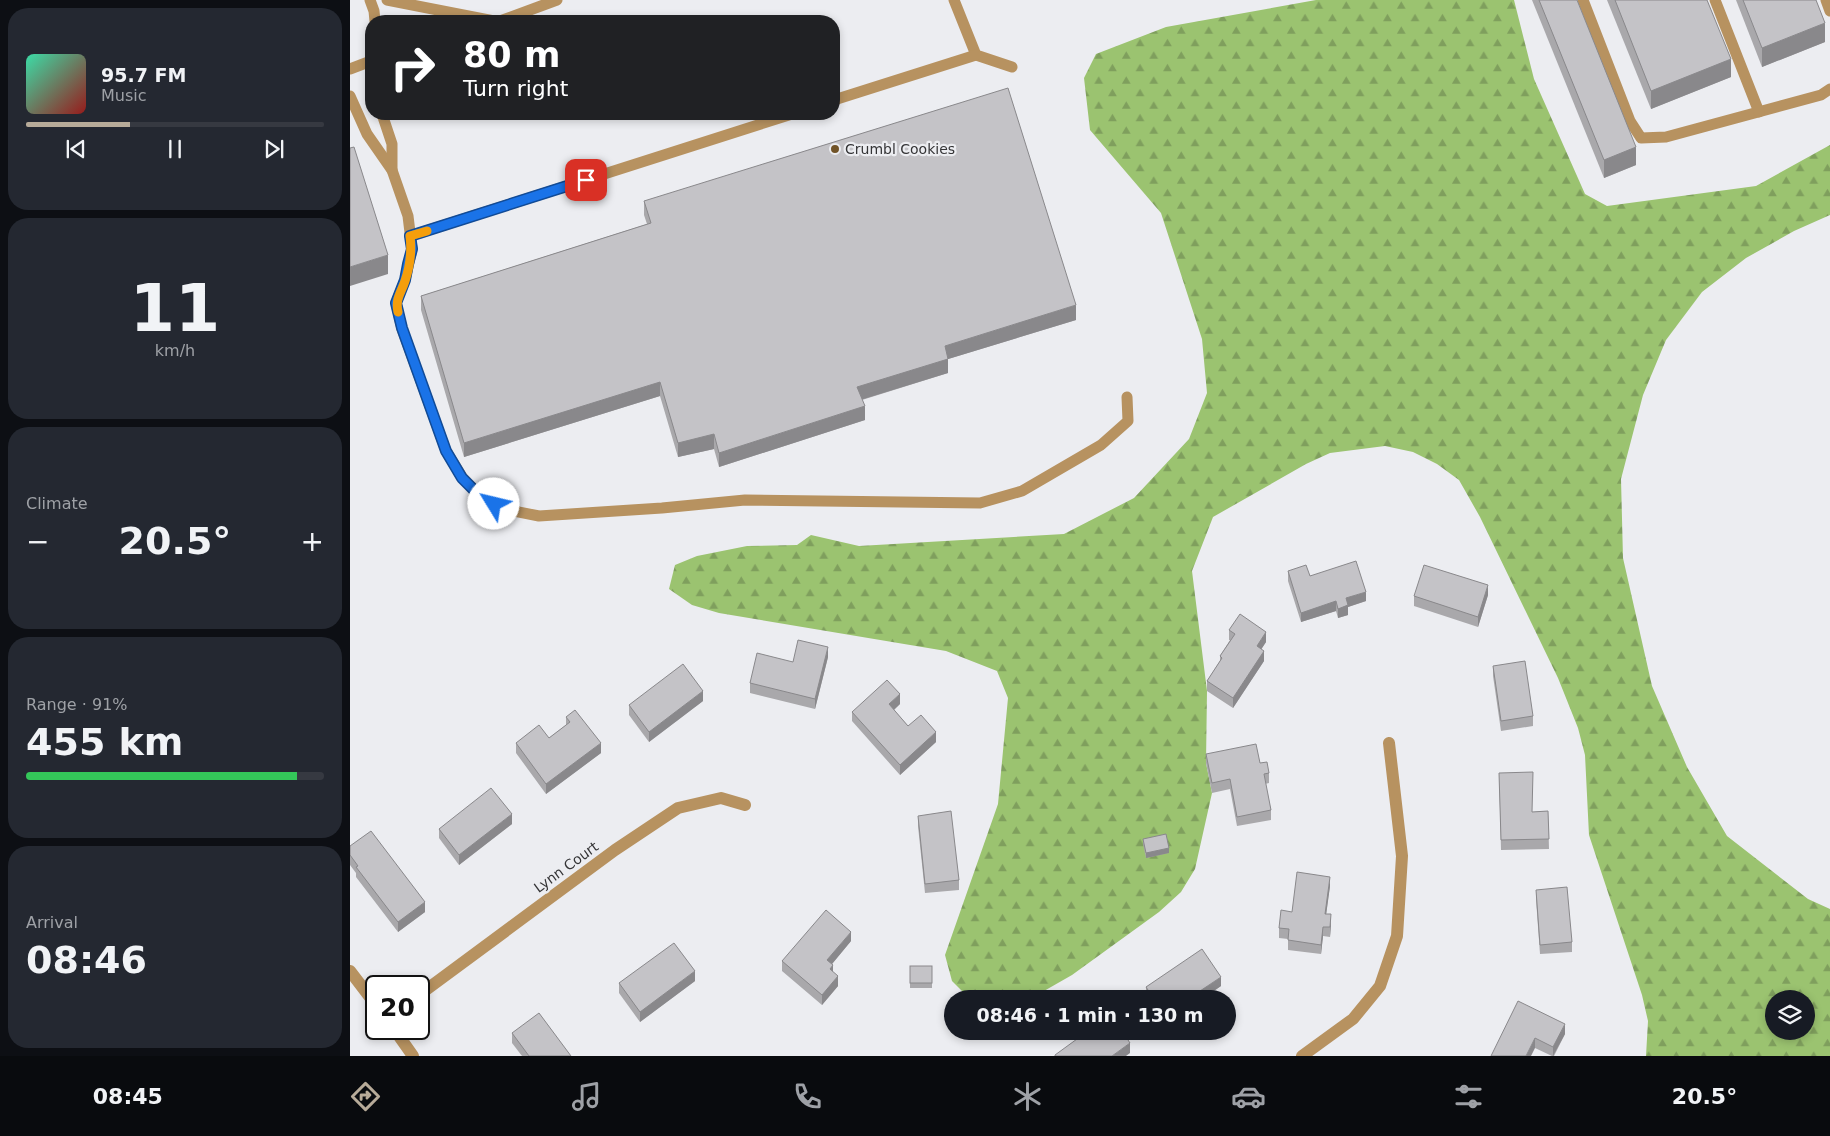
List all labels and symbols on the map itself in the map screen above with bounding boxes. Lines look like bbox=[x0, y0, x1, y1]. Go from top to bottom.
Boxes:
place label: Crumbl Cookies bbox=[845, 141, 955, 157]
marker: Crumbl Cookies bbox=[829, 143, 841, 155]
pin bbox=[565, 159, 607, 201]
position arrow bbox=[467, 477, 519, 529]
street label: Lynn Court bbox=[531, 838, 602, 896]
speed limit sign: 20 bbox=[365, 975, 430, 1040]

